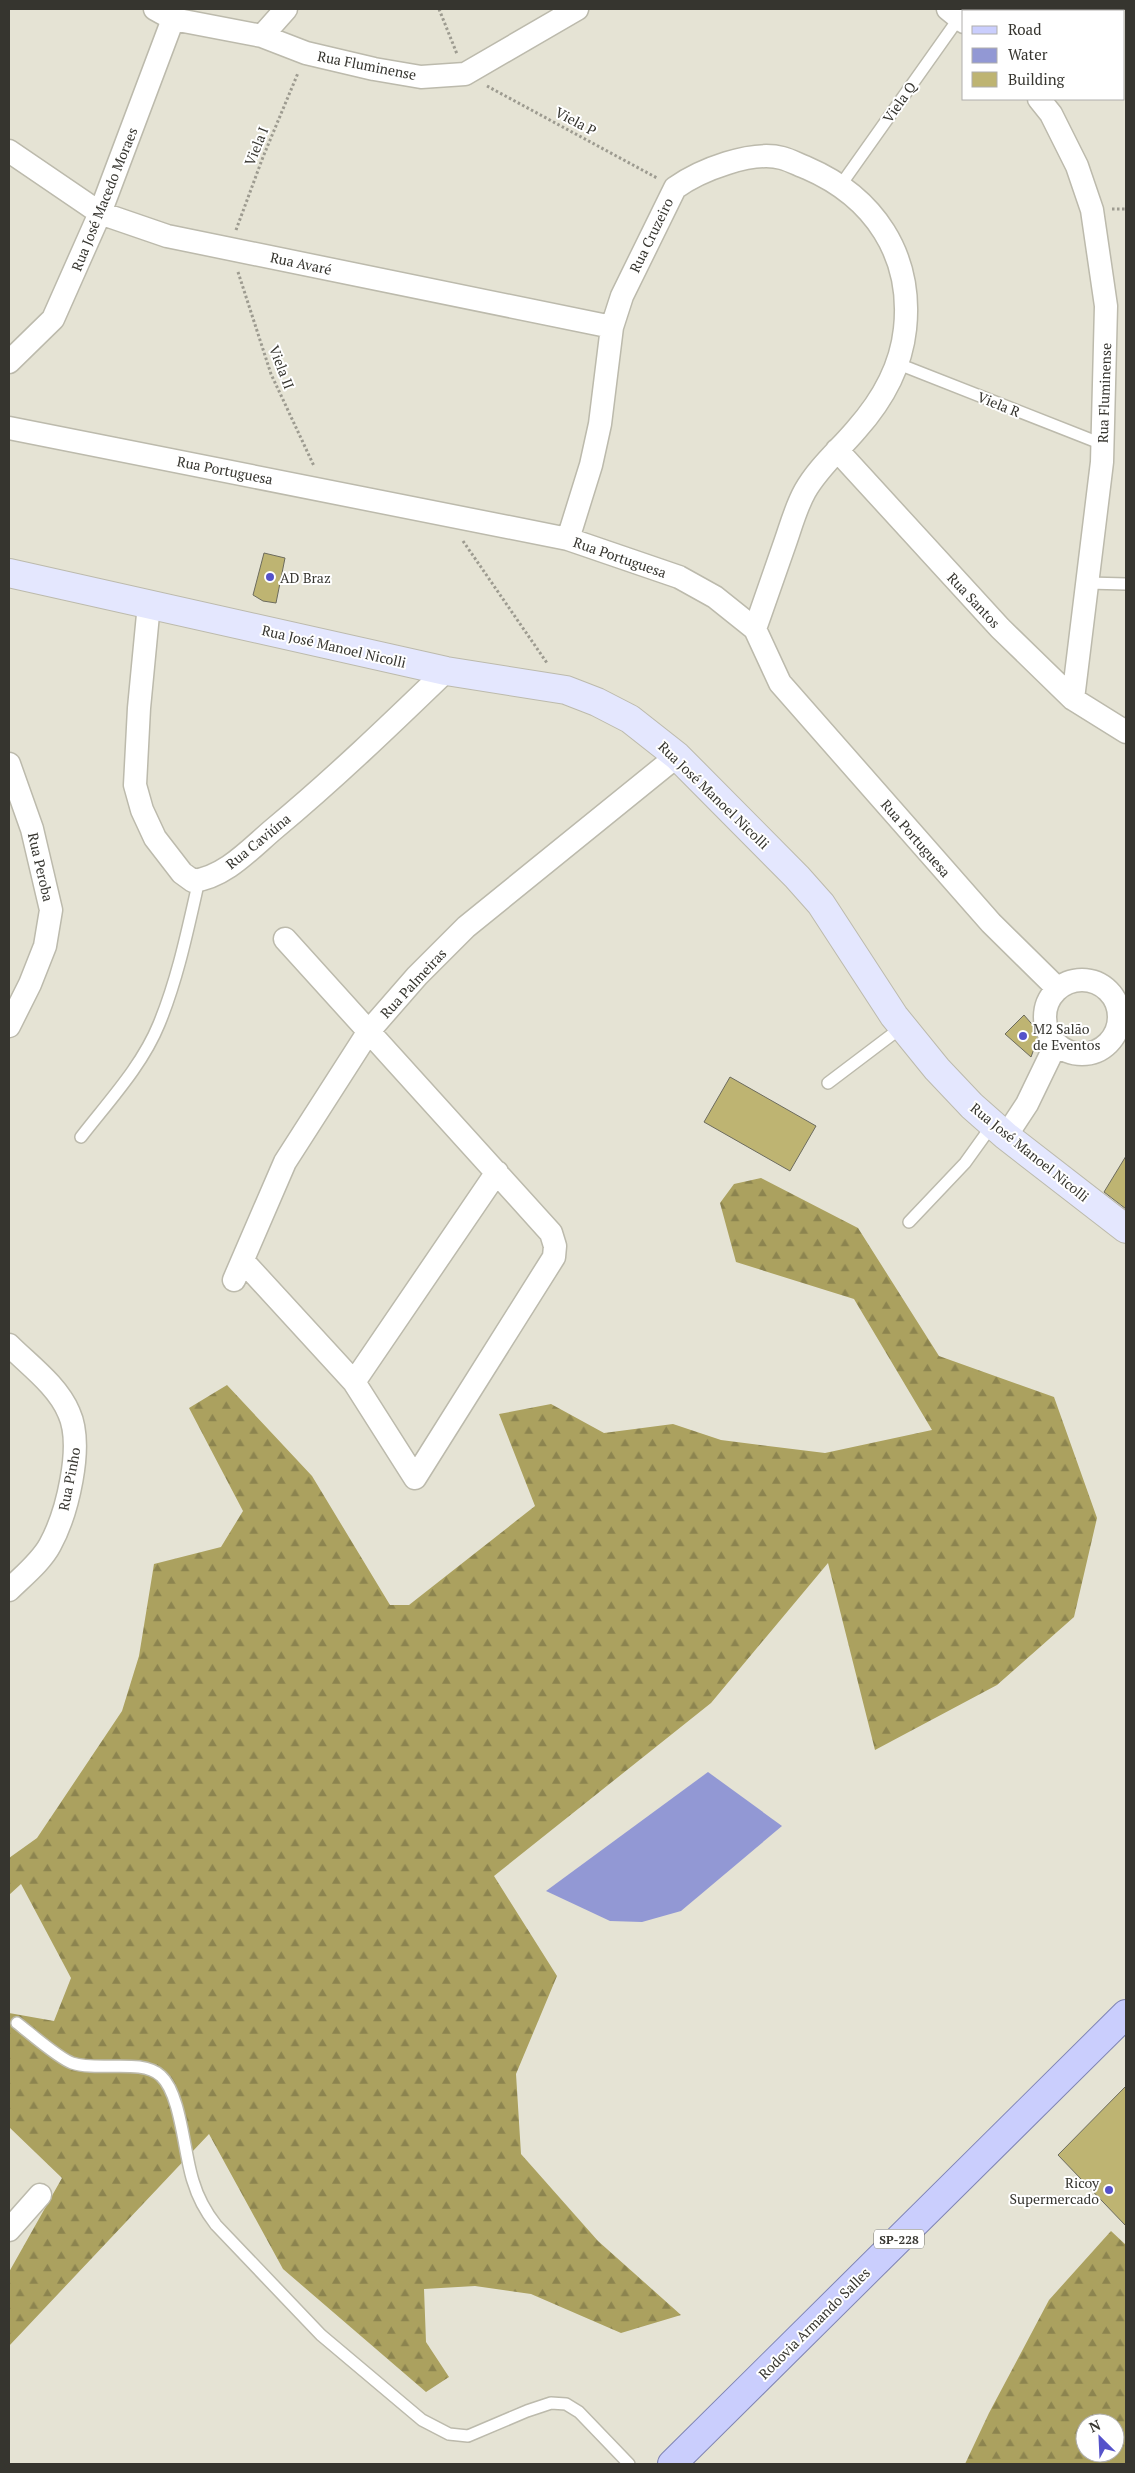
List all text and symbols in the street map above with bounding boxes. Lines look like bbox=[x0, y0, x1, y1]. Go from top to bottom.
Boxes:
legend bbox=[962, 10, 1125, 100]
text: Road bbox=[1008, 19, 1041, 39]
text: Water bbox=[1008, 44, 1048, 64]
street label: Rua Fluminense bbox=[316, 46, 418, 84]
text: Building bbox=[1008, 69, 1066, 89]
street label: Viela Q bbox=[878, 77, 920, 126]
street label: Viela P bbox=[552, 102, 600, 140]
street label: Rua José Macedo Moraes bbox=[66, 124, 142, 274]
street label: Viela I bbox=[240, 124, 272, 168]
street label: Rua Cruzeiro bbox=[625, 194, 677, 276]
street label: Rua Avaré bbox=[269, 247, 333, 279]
street label: Viela II bbox=[265, 342, 299, 392]
street label: Rua Fluminense bbox=[1093, 343, 1115, 443]
street label: Viela R bbox=[975, 387, 1023, 421]
street label: Rua Portuguesa bbox=[175, 451, 275, 489]
street label: Rua Portuguesa bbox=[571, 532, 669, 582]
place label: AD Braz bbox=[280, 568, 331, 587]
street label: Rua Santos bbox=[943, 568, 1005, 632]
marker: AD Braz bbox=[264, 571, 276, 583]
street label: Rua José Manoel Nicolli bbox=[260, 620, 408, 672]
street label: Rua José Manoel Nicolli bbox=[654, 737, 774, 853]
street label: Rua Portuguesa bbox=[877, 795, 955, 881]
street label: Rua Caviúna bbox=[222, 809, 294, 873]
street label: Rua Peroba bbox=[24, 831, 58, 903]
street label: Rua Palmeiras bbox=[376, 944, 450, 1022]
place label: M2 Salão de Eventos bbox=[1033, 1019, 1101, 1054]
marker: M2 Salão de Eventos bbox=[1017, 1030, 1029, 1042]
street label: Rua José Manoel Nicolli bbox=[967, 1098, 1093, 1206]
street label: Rua Pinho bbox=[54, 1445, 85, 1512]
place label: Ricoy Supermercado bbox=[1010, 2173, 1100, 2208]
marker: Ricoy Supermercado bbox=[1103, 2184, 1115, 2196]
road number: SP-228 bbox=[874, 2230, 924, 2248]
street label: Rodovia Armando Salles bbox=[754, 2263, 874, 2383]
north arrow bbox=[1075, 2413, 1125, 2463]
text: N bbox=[1086, 2415, 1104, 2437]

